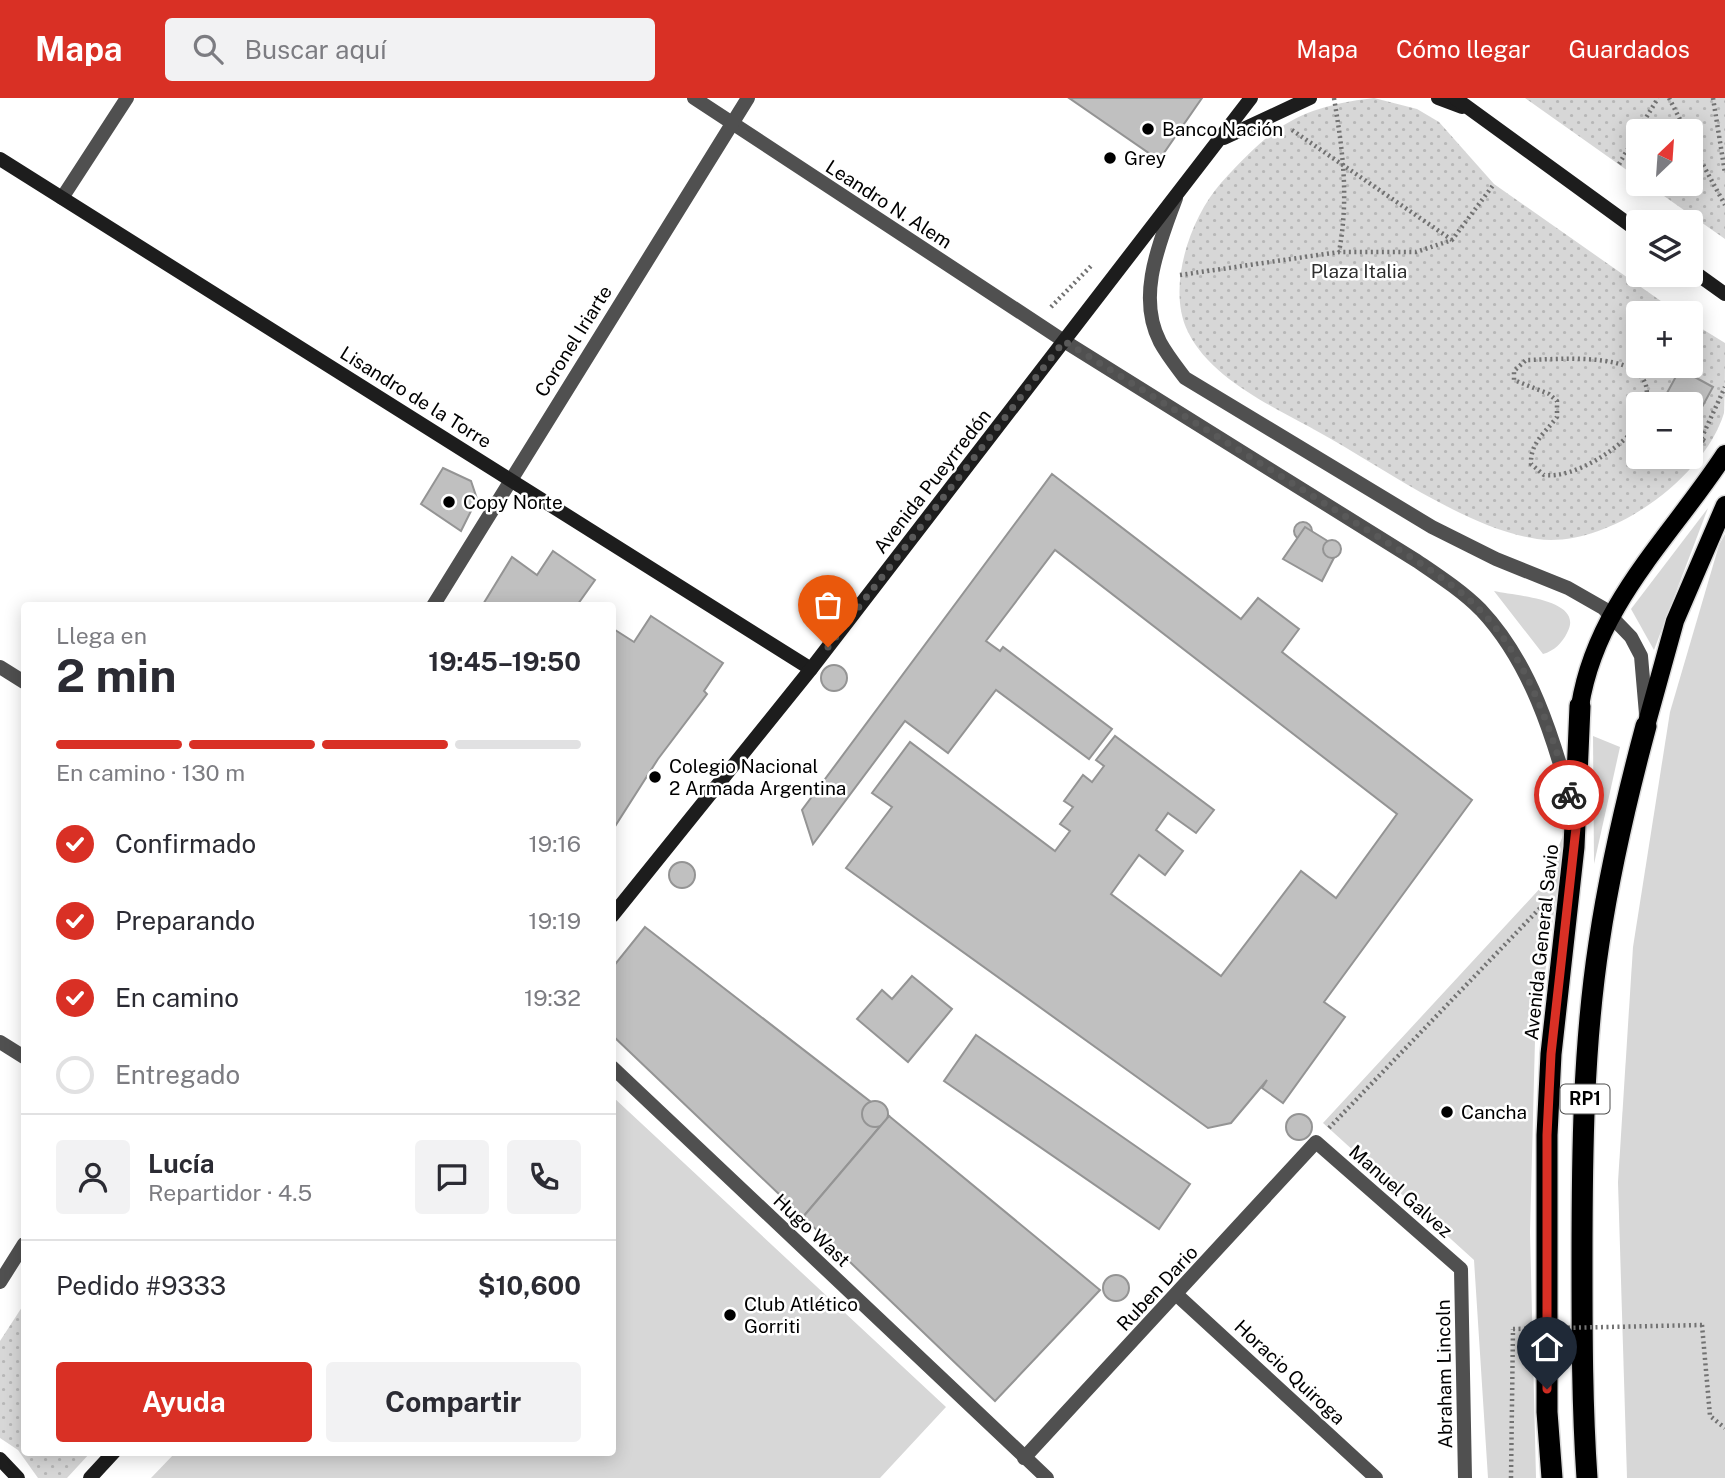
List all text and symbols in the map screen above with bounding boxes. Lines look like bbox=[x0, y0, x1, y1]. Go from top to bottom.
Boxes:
search box bbox=[165, 18, 655, 81]
text: Mapa bbox=[35, 30, 123, 68]
icon: search bbox=[189, 30, 227, 68]
text: Buscar aquí bbox=[245, 34, 386, 65]
text: Mapa bbox=[1296, 35, 1358, 63]
text: Cómo llegar bbox=[1396, 35, 1530, 63]
text: Guardados bbox=[1568, 35, 1690, 63]
place label: Banco Nación bbox=[1162, 118, 1283, 140]
north arrow bbox=[1626, 119, 1703, 196]
map controls bbox=[1626, 119, 1703, 469]
marker: Banco Nación bbox=[1140, 121, 1156, 137]
place label: Grey bbox=[1124, 147, 1166, 169]
marker: Grey bbox=[1102, 150, 1118, 166]
street label: Leandro N. Alem bbox=[822, 155, 956, 253]
button: layers bbox=[1626, 210, 1703, 287]
park label: Plaza Italia bbox=[1311, 260, 1407, 282]
street label: Coronel Iriarte bbox=[530, 281, 616, 401]
button: + bbox=[1626, 301, 1703, 378]
street label: Lisandro de la Torre bbox=[336, 342, 496, 452]
button: − bbox=[1626, 392, 1703, 469]
street label: Avenida Pueyrredón bbox=[869, 404, 995, 558]
place label: Copy Norte bbox=[463, 491, 563, 513]
marker: Copy Norte bbox=[441, 494, 457, 510]
pin bbox=[798, 575, 858, 647]
icon: bag bbox=[809, 586, 847, 624]
text: Llega en bbox=[56, 622, 147, 649]
text: 19:45–19:50 bbox=[428, 646, 581, 677]
text: 2 min bbox=[56, 648, 176, 702]
place label: Colegio Nacional 2 Armada Argentina bbox=[669, 755, 846, 799]
text: En camino · 130 m bbox=[56, 759, 245, 786]
courier bbox=[1534, 760, 1604, 830]
marker: Colegio Nacional 2 Armada Argentina bbox=[647, 769, 663, 785]
icon: bike bbox=[1550, 776, 1588, 814]
icon: check bbox=[56, 825, 94, 863]
text: Confirmado bbox=[115, 828, 256, 859]
text: 19:16 bbox=[528, 830, 581, 857]
street label: Avenida General Savio bbox=[1520, 843, 1562, 1041]
icon: check bbox=[56, 902, 94, 940]
text: Preparando bbox=[115, 905, 255, 936]
text: 19:19 bbox=[528, 907, 581, 934]
icon: check bbox=[56, 979, 94, 1017]
text: En camino bbox=[115, 982, 239, 1013]
text: 19:32 bbox=[524, 984, 581, 1011]
text: Entregado bbox=[115, 1059, 240, 1090]
road number: RP1 bbox=[1560, 1084, 1610, 1114]
place label: Cancha bbox=[1461, 1101, 1527, 1123]
marker: Cancha bbox=[1439, 1104, 1455, 1120]
button: person bbox=[56, 1140, 130, 1214]
button: chat bbox=[415, 1140, 489, 1214]
button: phone bbox=[507, 1140, 581, 1214]
street label: Manuel Galvez bbox=[1345, 1140, 1457, 1242]
text: Lucía bbox=[148, 1148, 214, 1179]
text: Repartidor · 4.5 bbox=[148, 1179, 312, 1206]
street label: Hugo Wast bbox=[769, 1189, 855, 1271]
street label: Ruben Dario bbox=[1112, 1241, 1202, 1335]
text: Pedido #9333 bbox=[56, 1270, 226, 1301]
text: $10,600 bbox=[478, 1270, 581, 1301]
place label: Club Atlético Gorriti bbox=[744, 1293, 858, 1337]
street label: Abraham Lincoln bbox=[1432, 1299, 1456, 1449]
marker: Club Atlético Gorriti bbox=[722, 1307, 738, 1323]
street label: Horacio Quiroga bbox=[1230, 1315, 1350, 1429]
pin bbox=[1517, 1317, 1577, 1389]
icon: home bbox=[1528, 1328, 1566, 1366]
button: Ayuda bbox=[56, 1362, 312, 1442]
button: Compartir bbox=[326, 1362, 581, 1442]

